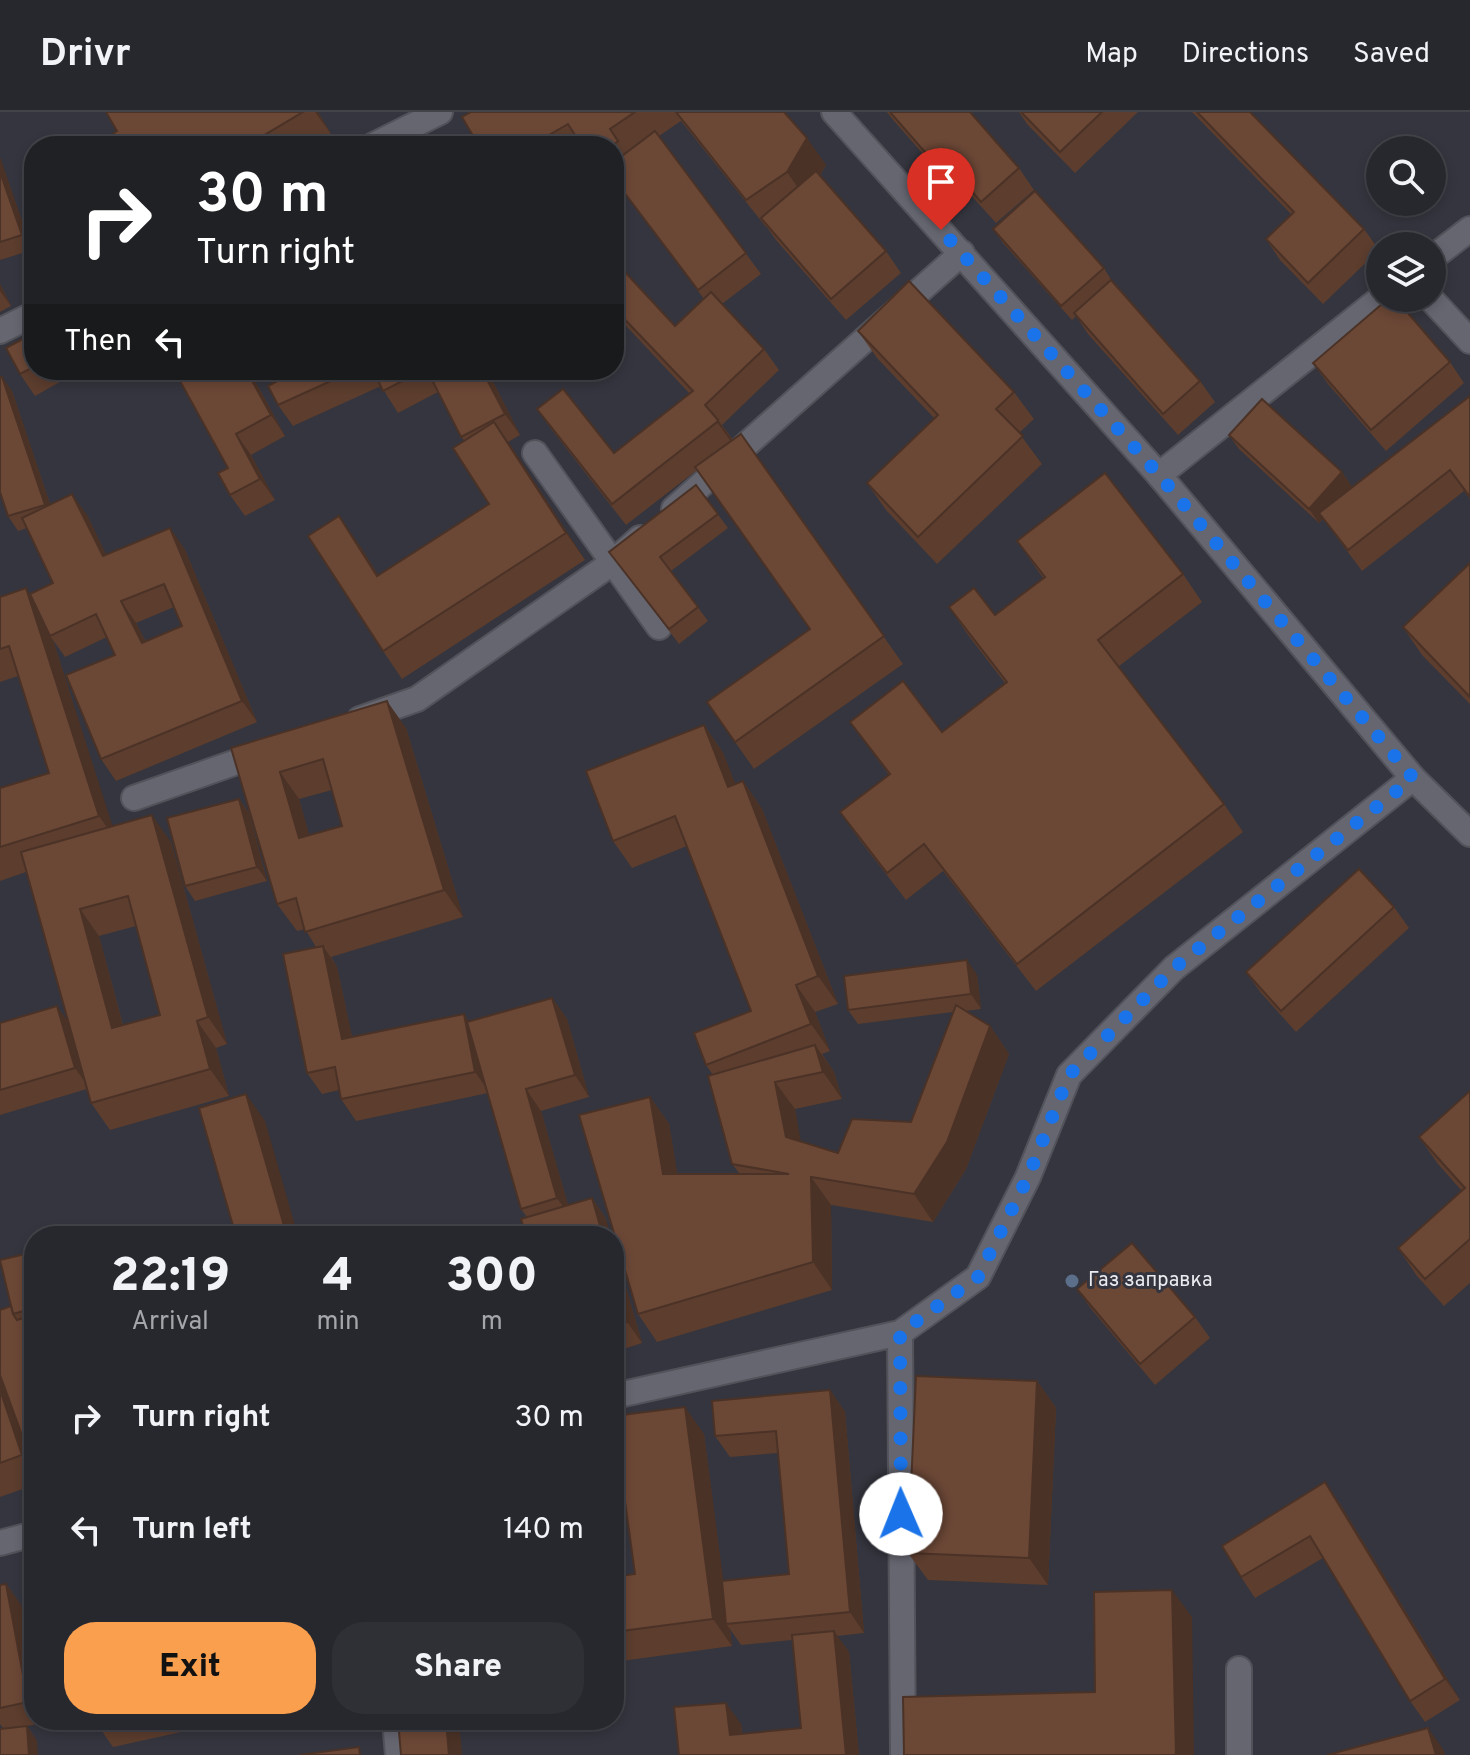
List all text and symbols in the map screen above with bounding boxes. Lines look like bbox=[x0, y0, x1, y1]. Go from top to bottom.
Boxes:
text: Drivr bbox=[40, 31, 131, 80]
text: Map bbox=[1085, 37, 1138, 73]
text: Directions bbox=[1182, 37, 1309, 73]
text: Saved bbox=[1353, 37, 1430, 73]
map controls bbox=[1366, 136, 1446, 312]
button: search bbox=[1366, 136, 1446, 216]
pin bbox=[907, 148, 975, 230]
icon: arrive bbox=[919, 160, 963, 204]
text: 30 m bbox=[196, 162, 329, 232]
icon: right bbox=[64, 168, 168, 272]
text: Turn right bbox=[196, 231, 355, 277]
button: layers bbox=[1366, 232, 1446, 312]
icon: left bbox=[148, 320, 192, 364]
text: Then bbox=[64, 324, 132, 361]
text: 22:19 bbox=[110, 1248, 230, 1308]
text: 4 bbox=[322, 1248, 354, 1308]
text: 300 bbox=[446, 1248, 538, 1308]
place label: Газ заправка bbox=[1088, 1268, 1212, 1294]
marker: Газ заправка bbox=[1063, 1272, 1081, 1290]
text: Arrival bbox=[131, 1306, 209, 1339]
text: min bbox=[316, 1306, 360, 1339]
text: m bbox=[481, 1306, 503, 1339]
icon: right bbox=[64, 1396, 108, 1440]
text: Turn right bbox=[132, 1400, 270, 1437]
text: 30 m bbox=[515, 1400, 584, 1437]
position arrow bbox=[859, 1472, 943, 1556]
icon: left bbox=[64, 1508, 108, 1552]
text: Turn left bbox=[132, 1512, 252, 1549]
text: 140 m bbox=[503, 1512, 584, 1549]
button: Exit bbox=[64, 1622, 316, 1714]
button: Share bbox=[332, 1622, 584, 1714]

